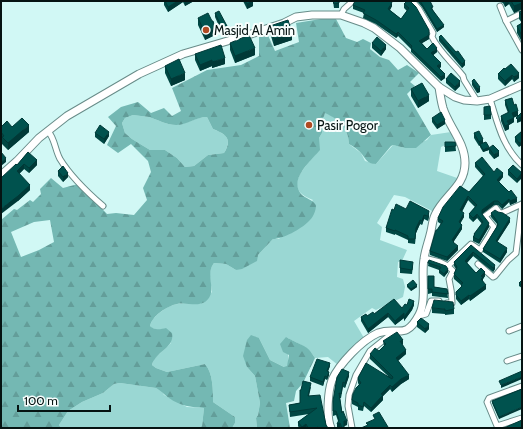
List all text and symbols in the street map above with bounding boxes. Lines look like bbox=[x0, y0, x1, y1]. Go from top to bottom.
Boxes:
place label: Masjid Al Amin bbox=[214, 22, 295, 39]
marker: Masjid Al Amin bbox=[201, 25, 211, 35]
place label: Pasir Pogor bbox=[317, 117, 379, 133]
marker: Pasir Pogor bbox=[304, 120, 314, 130]
scale bar bbox=[18, 387, 110, 413]
text: 100 m bbox=[24, 393, 58, 408]

